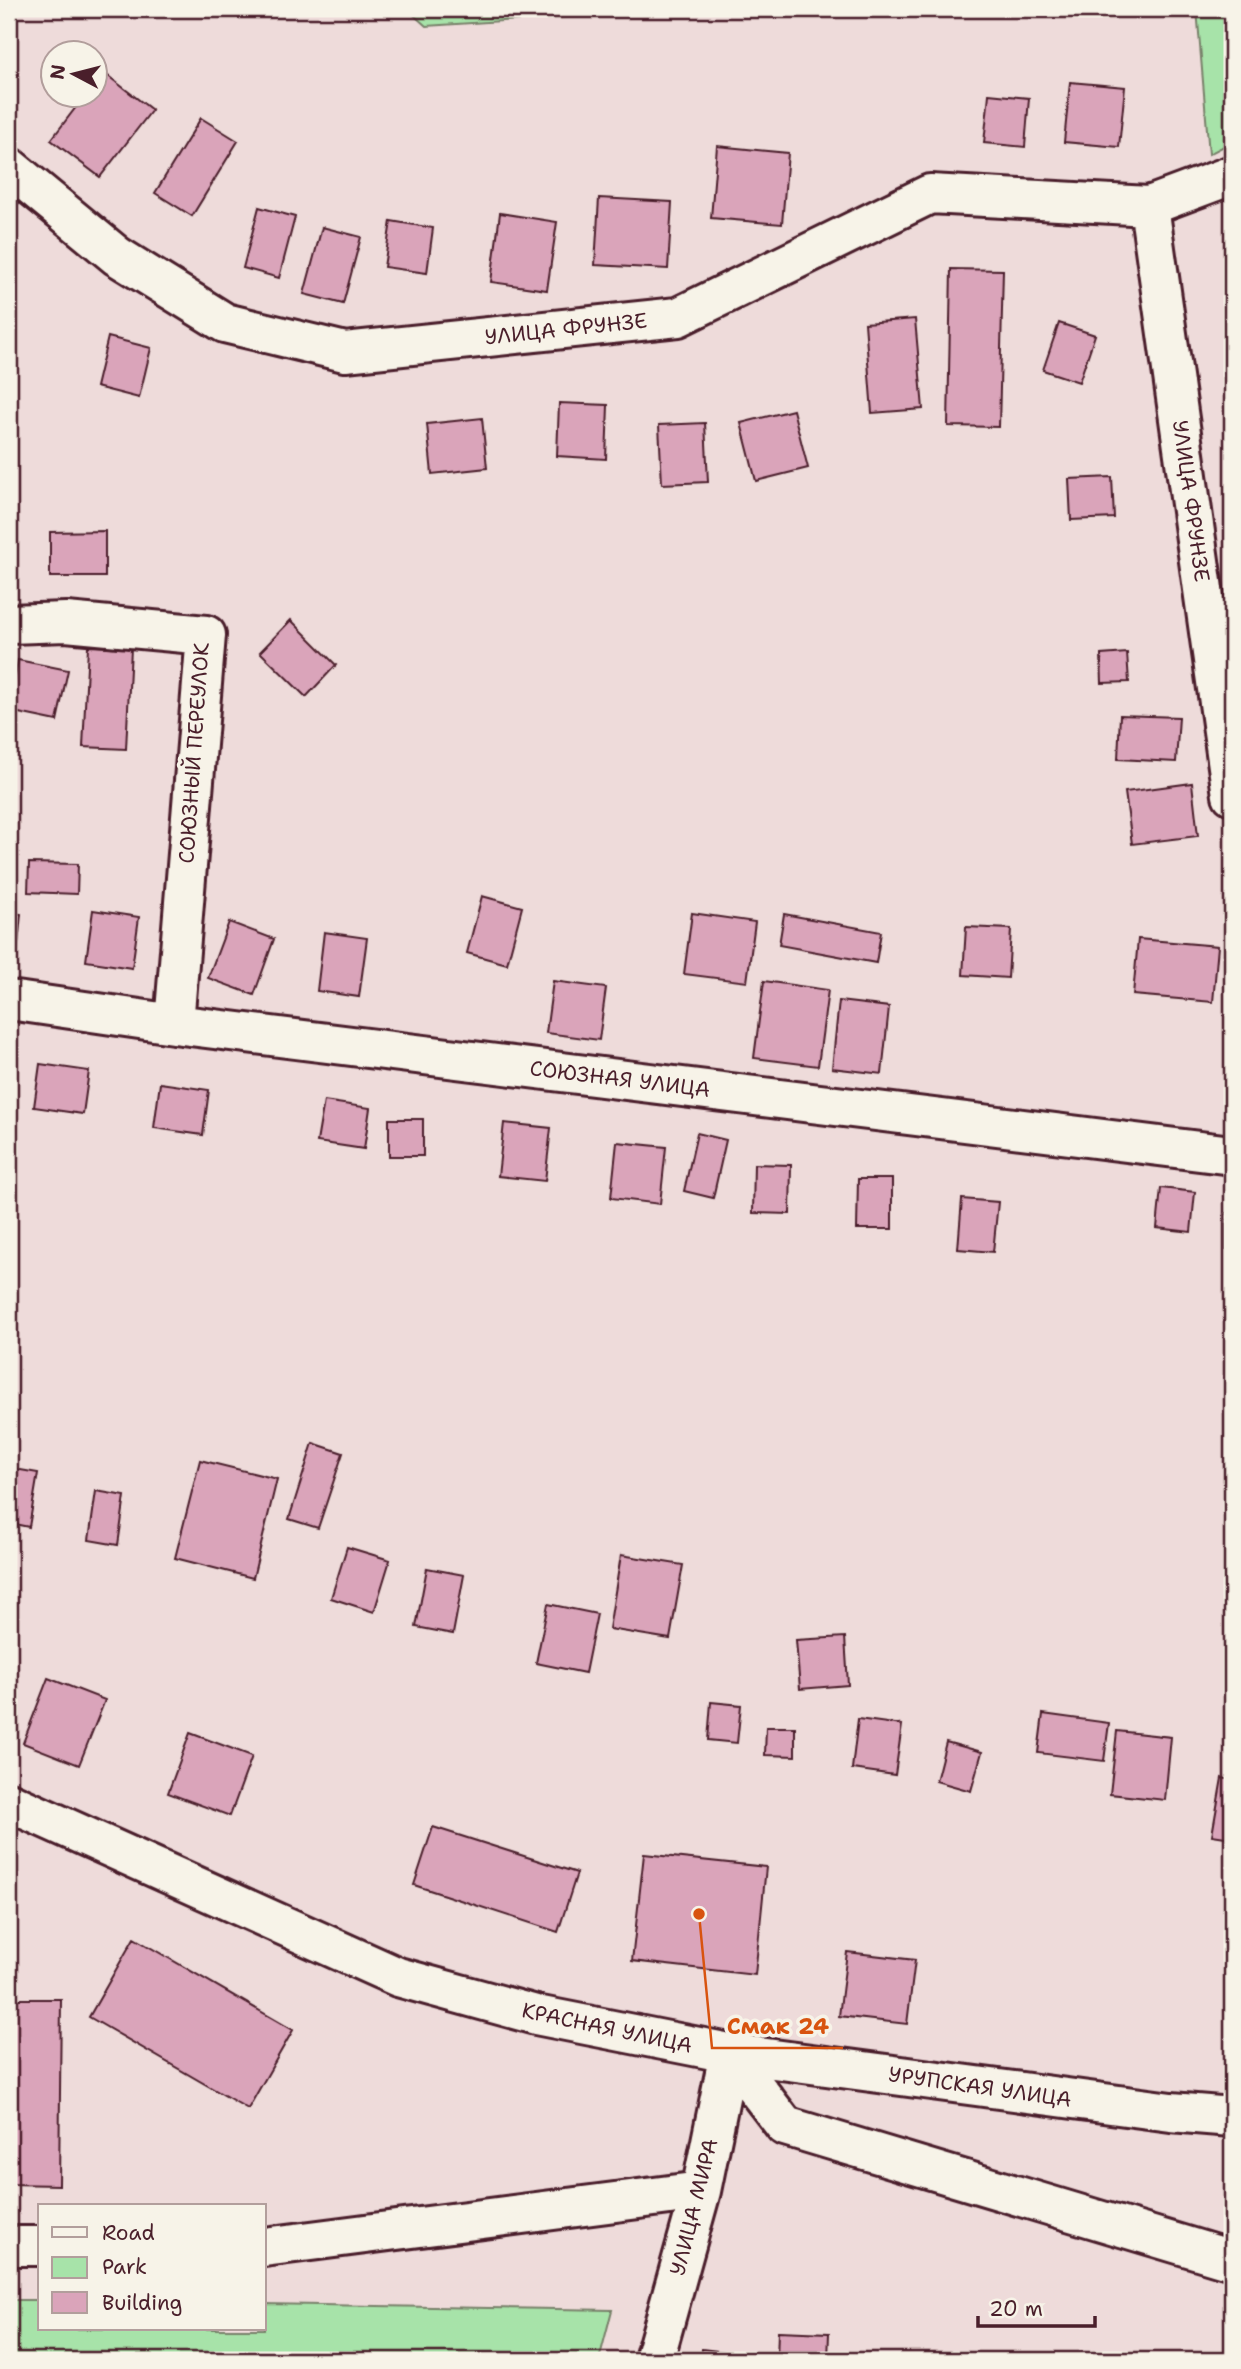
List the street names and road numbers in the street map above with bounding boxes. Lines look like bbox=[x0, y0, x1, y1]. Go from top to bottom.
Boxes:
street label: УЛИЦА ФРУНЗЕ bbox=[483, 307, 649, 351]
street label: УЛИЦА ФРУНЗЕ bbox=[1166, 418, 1216, 584]
street label: СОЮЗНЫЙ ПЕРЕУЛОК bbox=[172, 641, 216, 864]
street label: СОЮЗНАЯ УЛИЦА bbox=[528, 1054, 712, 1104]
street label: КРАСНАЯ УЛИЦА bbox=[519, 1996, 695, 2060]
street label: УРУПСКАЯ УЛИЦА bbox=[887, 2060, 1073, 2114]
street label: УЛИЦА МИРА bbox=[663, 2136, 725, 2278]

